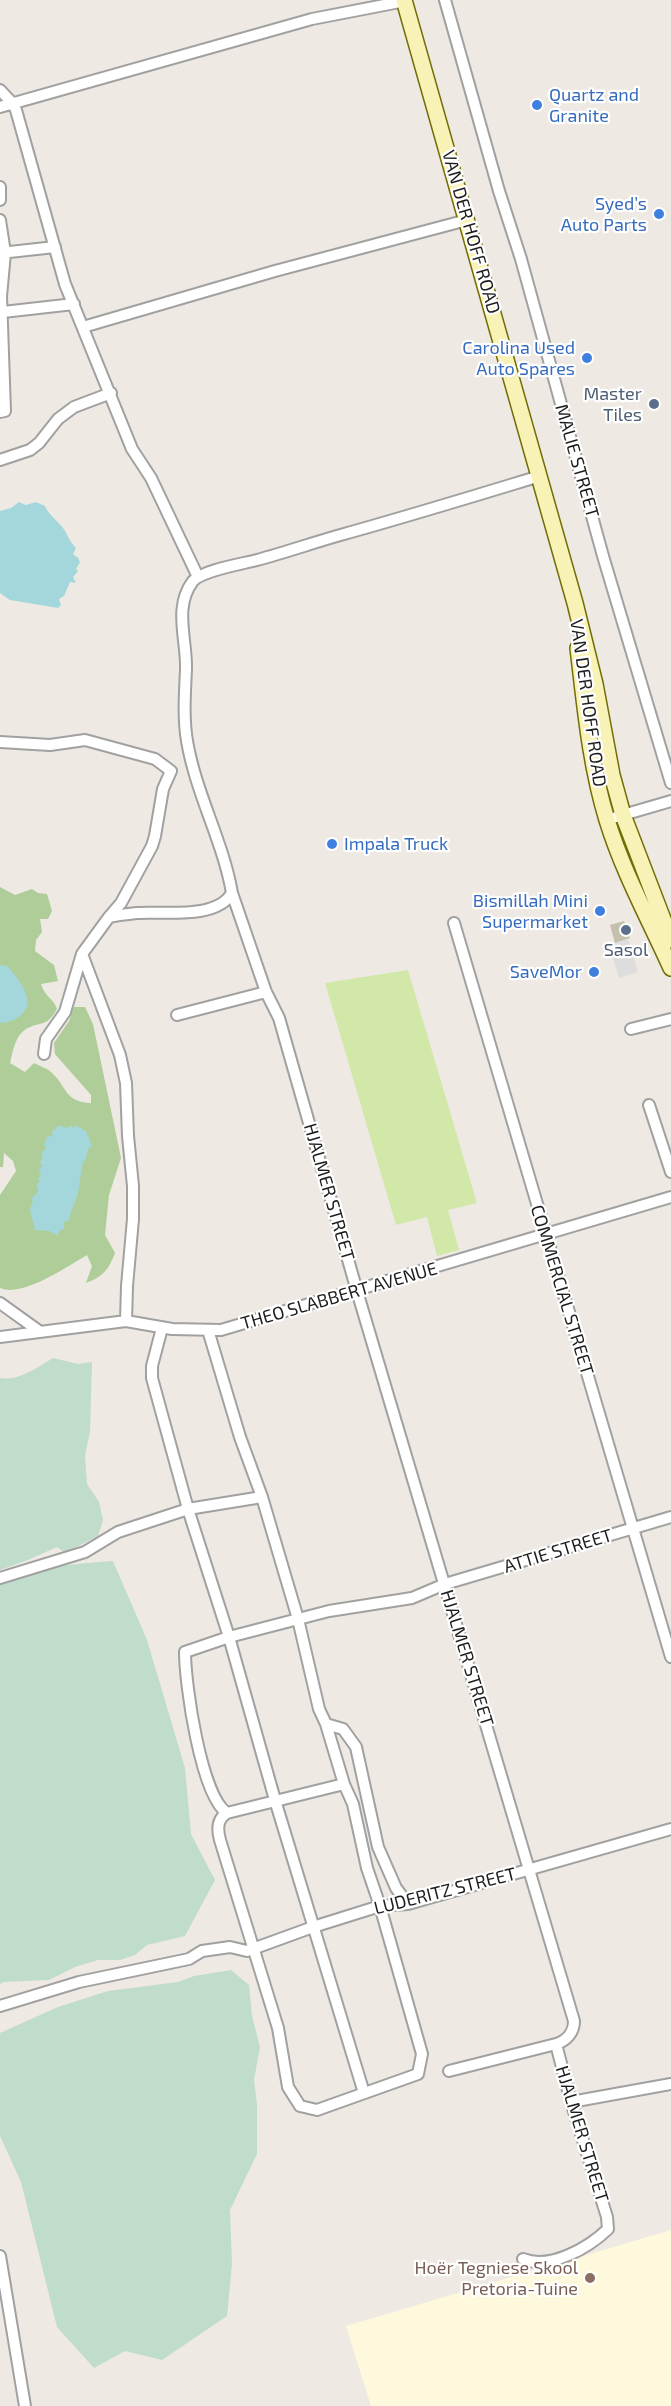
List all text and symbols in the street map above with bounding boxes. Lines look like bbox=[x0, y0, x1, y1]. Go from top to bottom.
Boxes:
place label: Quartz and Granite bbox=[549, 84, 639, 127]
marker: Quartz and Granite bbox=[530, 98, 544, 112]
street label: VAN DER HOFF ROAD bbox=[437, 148, 505, 316]
place label: Syed’s Auto Parts bbox=[561, 193, 647, 236]
marker: Syed’s Auto Parts bbox=[652, 207, 666, 221]
place label: Carolina Used Auto Spares bbox=[462, 337, 575, 380]
marker: Carolina Used Auto Spares bbox=[580, 351, 594, 365]
place label: Master Tiles bbox=[583, 383, 642, 426]
marker: Master Tiles bbox=[647, 397, 661, 411]
street label: MALIE STREET bbox=[550, 402, 604, 520]
street label: VAN DER HOFF ROAD bbox=[566, 618, 610, 788]
place label: Impala Truck bbox=[344, 833, 448, 855]
marker: Impala Truck bbox=[325, 837, 339, 851]
place label: Bismillah Mini Supermarket bbox=[473, 890, 588, 932]
marker: Bismillah Mini Supermarket bbox=[593, 904, 607, 918]
marker: Sasol bbox=[619, 923, 633, 937]
place label: Sasol bbox=[604, 939, 648, 961]
place label: SaveMor bbox=[510, 961, 582, 983]
marker: SaveMor bbox=[587, 965, 601, 979]
street label: HJALMER STREET bbox=[299, 1121, 359, 1263]
street label: COMMERCIAL STREET bbox=[526, 1202, 598, 1378]
street label: THEO SLABBERT AVENUE bbox=[238, 1258, 440, 1334]
street label: ATTIE STREET bbox=[501, 1524, 615, 1578]
street label: HJALMER STREET bbox=[436, 1587, 498, 1729]
street label: LUDERITZ STREET bbox=[372, 1863, 518, 1919]
street label: HJALMER STREET bbox=[551, 2063, 613, 2205]
place label: Hoër Tegniese Skool Pretoria-Tuine bbox=[415, 2257, 578, 2300]
marker: Hoër Tegniese Skool Pretoria-Tuine bbox=[583, 2271, 597, 2285]

